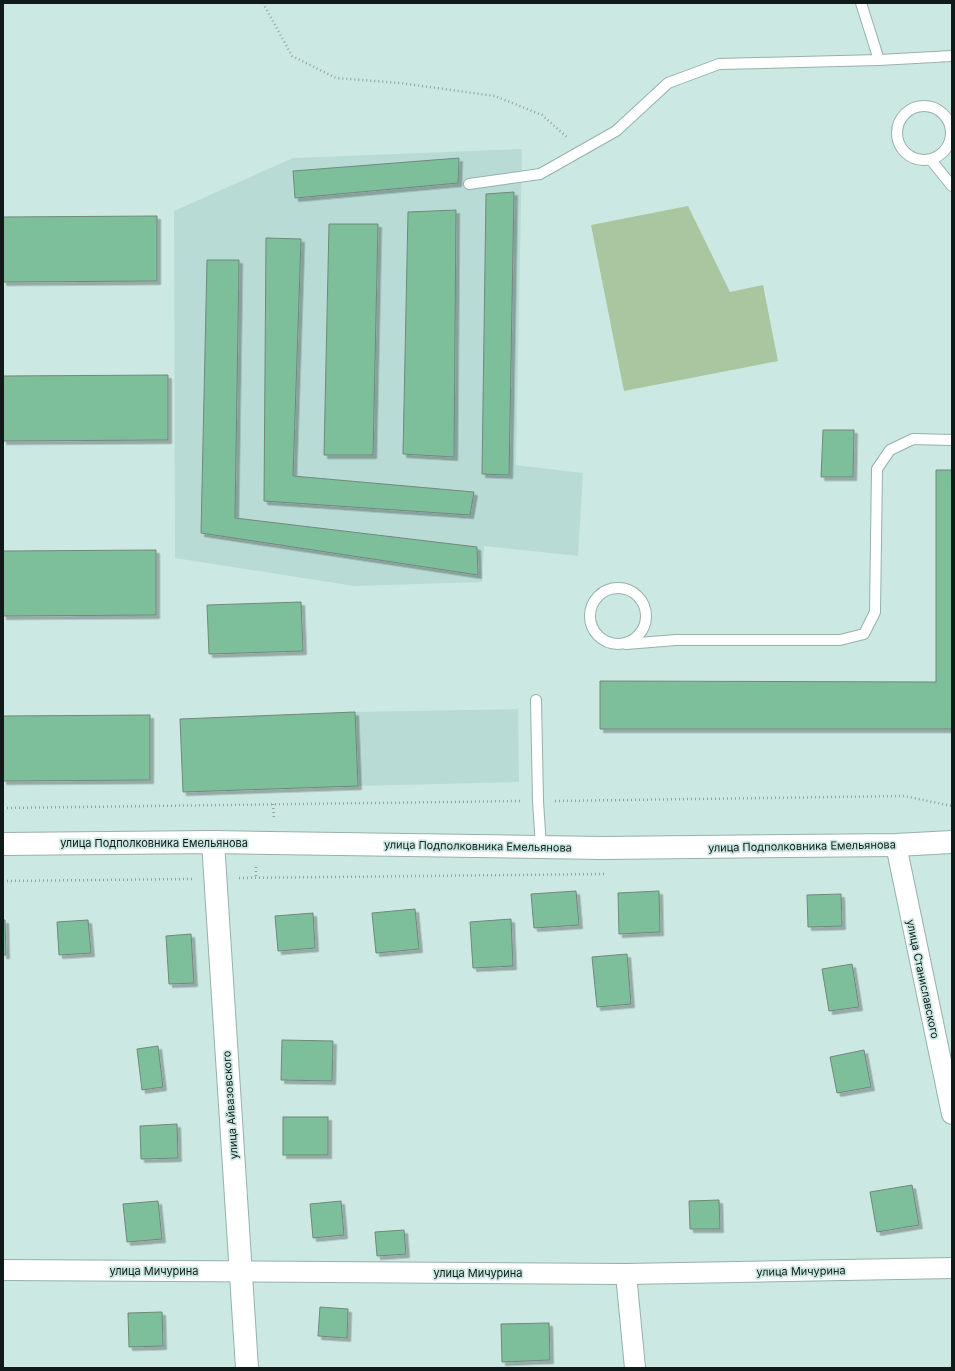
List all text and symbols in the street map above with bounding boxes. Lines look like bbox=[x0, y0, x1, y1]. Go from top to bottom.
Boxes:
street label: улица Подполковника Емельянова bbox=[60, 836, 248, 850]
street label: улица Подполковника Емельянова bbox=[384, 837, 572, 855]
street label: улица Подполковника Емельянова bbox=[708, 837, 896, 855]
street label: улица Станиславского bbox=[904, 918, 943, 1040]
street label: улица Айвазовского bbox=[219, 1050, 241, 1160]
street label: улица Мичурина bbox=[756, 1263, 846, 1279]
street label: улица Мичурина bbox=[109, 1264, 199, 1278]
street label: улица Мичурина bbox=[433, 1266, 523, 1280]

